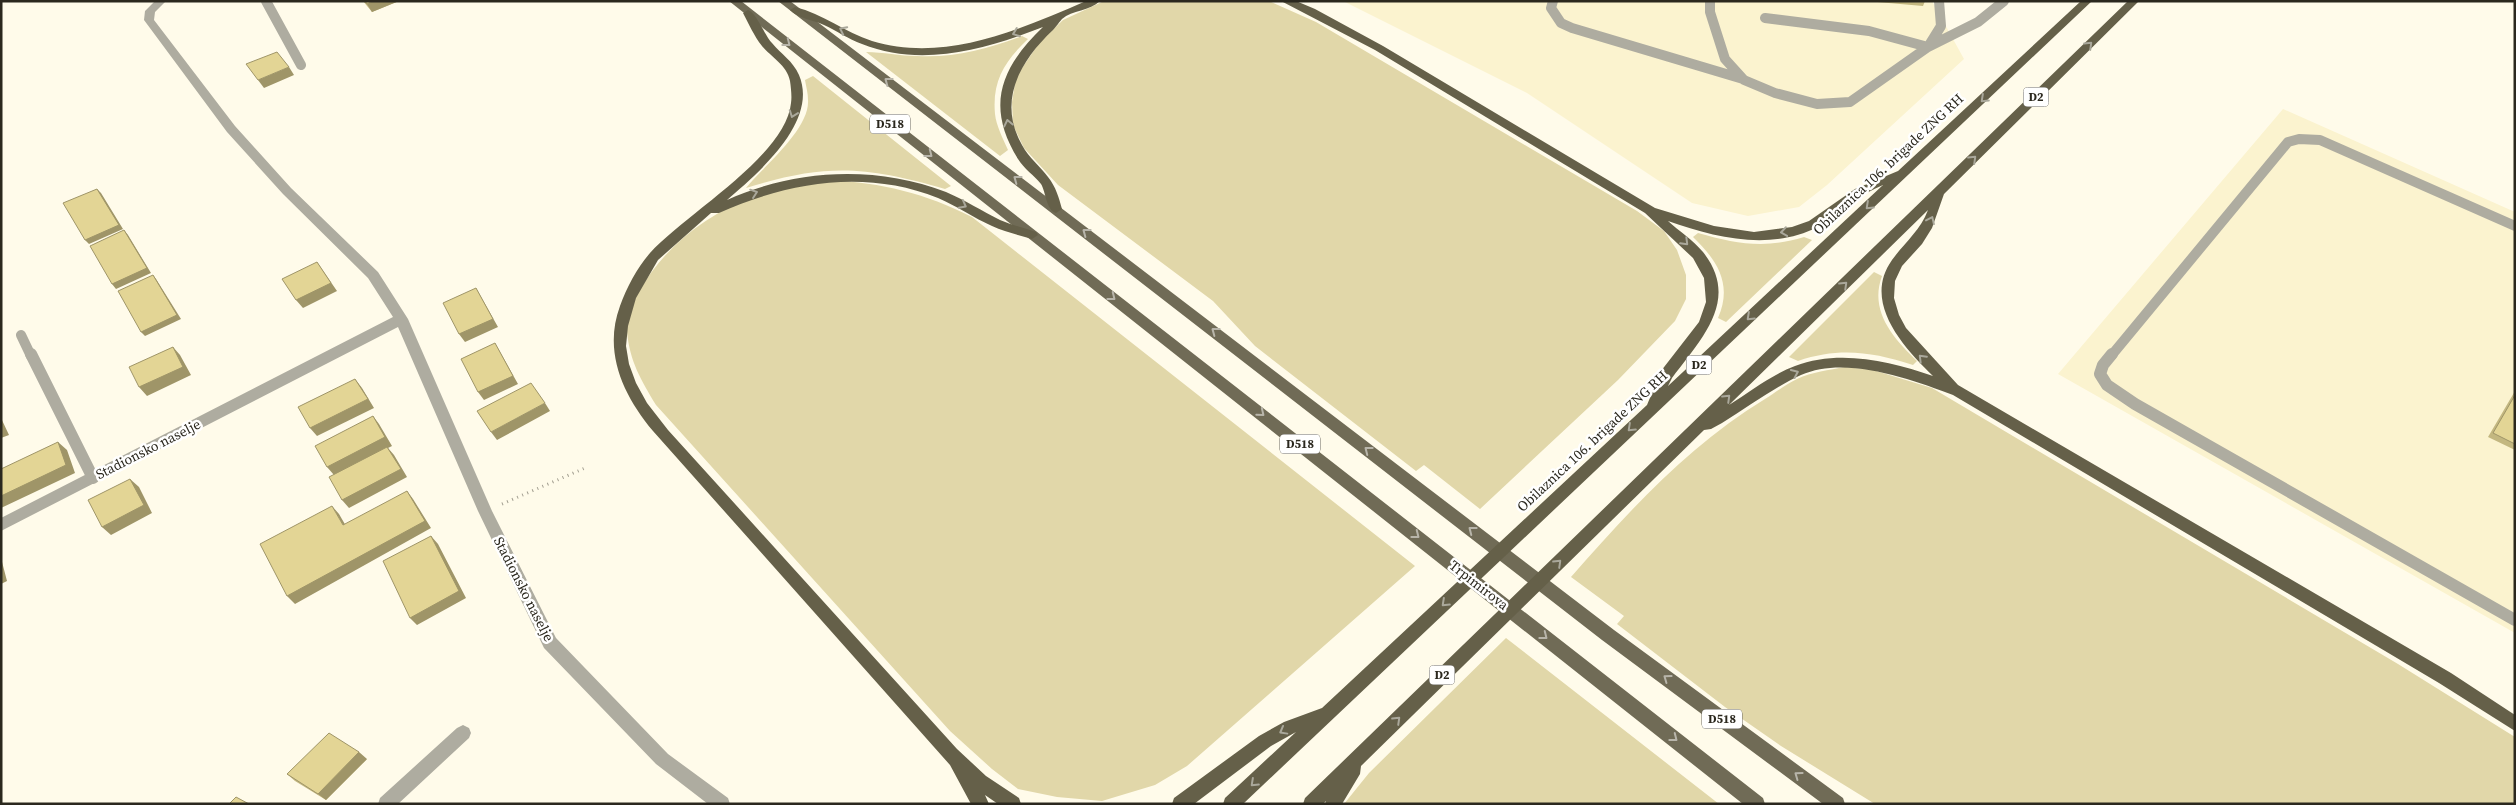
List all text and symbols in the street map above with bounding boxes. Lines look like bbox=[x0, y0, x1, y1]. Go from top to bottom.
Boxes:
one-way arrow bbox=[839, 26, 848, 36]
one-way arrow bbox=[1012, 27, 1021, 37]
one-way arrow bbox=[781, 38, 790, 46]
one-way arrow bbox=[2083, 42, 2092, 51]
one-way arrow bbox=[884, 78, 894, 87]
road number: D2 bbox=[2024, 88, 2048, 106]
street label: Obilaznica 106. brigade ZNG RH bbox=[1808, 89, 1968, 239]
one-way arrow bbox=[1980, 93, 1989, 102]
one-way arrow bbox=[789, 110, 799, 118]
road number: D518 bbox=[870, 115, 910, 134]
one-way arrow bbox=[1003, 118, 1013, 127]
one-way arrow bbox=[923, 148, 933, 157]
one-way arrow bbox=[1967, 156, 1976, 165]
one-way arrow bbox=[1014, 177, 1023, 185]
one-way arrow bbox=[750, 189, 758, 199]
one-way arrow bbox=[957, 199, 966, 209]
one-way arrow bbox=[1866, 200, 1875, 209]
one-way arrow bbox=[1924, 216, 1934, 225]
one-way arrow bbox=[1780, 227, 1788, 237]
one-way arrow bbox=[1082, 229, 1092, 238]
one-way arrow bbox=[1680, 236, 1689, 245]
one-way arrow bbox=[1838, 281, 1847, 290]
one-way arrow bbox=[1106, 291, 1115, 299]
one-way arrow bbox=[1747, 311, 1756, 320]
one-way arrow bbox=[1211, 328, 1221, 337]
one-way arrow bbox=[1919, 354, 1928, 363]
road number: D2 bbox=[1686, 356, 1712, 374]
street label: Obilaznica 106. brigade ZNG RH bbox=[1512, 366, 1672, 516]
one-way arrow bbox=[1790, 369, 1799, 379]
one-way arrow bbox=[1722, 395, 1731, 404]
one-way arrow bbox=[1256, 407, 1265, 416]
street label: Stadionsko naselje bbox=[92, 414, 204, 484]
one-way arrow bbox=[1628, 422, 1637, 431]
road number: D518 bbox=[1280, 434, 1320, 454]
one-way arrow bbox=[1365, 447, 1374, 455]
one-way arrow bbox=[1469, 528, 1478, 536]
one-way arrow bbox=[1410, 530, 1419, 538]
street label: Stadionsko naselje bbox=[489, 533, 559, 645]
street label: Trpimirova bbox=[1445, 555, 1514, 615]
one-way arrow bbox=[1552, 560, 1561, 569]
one-way arrow bbox=[1442, 597, 1451, 606]
one-way arrow bbox=[1538, 630, 1547, 639]
road number: D2 bbox=[1430, 666, 1454, 684]
one-way arrow bbox=[1663, 675, 1673, 684]
road number: D518 bbox=[1702, 710, 1742, 729]
one-way arrow bbox=[1391, 717, 1400, 726]
one-way arrow bbox=[1279, 725, 1288, 735]
one-way arrow bbox=[1668, 733, 1677, 741]
one-way arrow bbox=[1794, 772, 1803, 781]
one-way arrow bbox=[1251, 777, 1260, 786]

